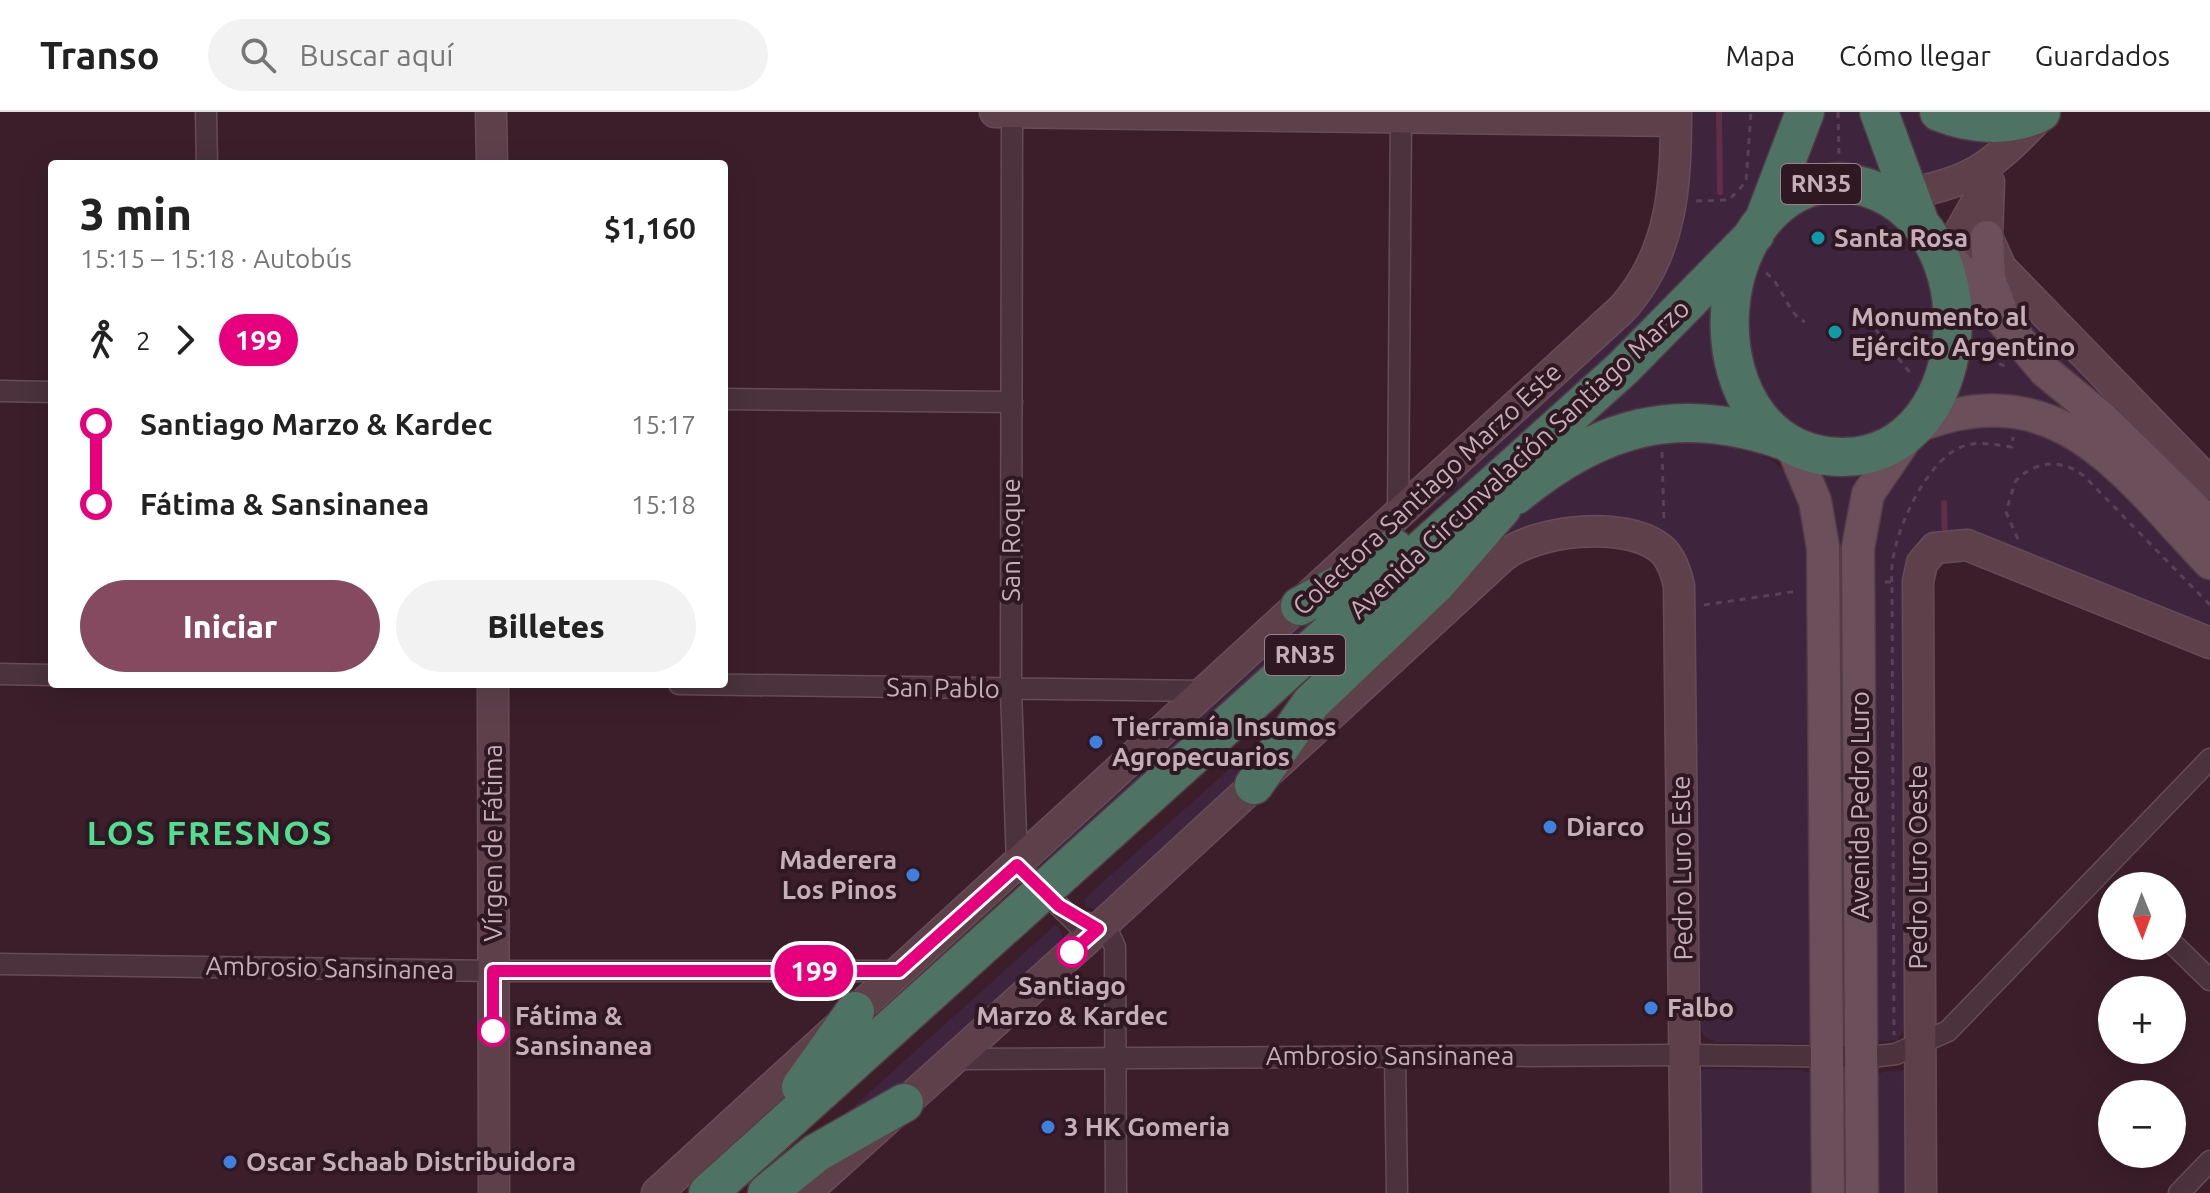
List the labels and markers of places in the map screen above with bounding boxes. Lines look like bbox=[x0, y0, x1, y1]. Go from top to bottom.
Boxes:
place label: Santa Rosa bbox=[1834, 223, 1968, 252]
marker: Santa Rosa bbox=[1809, 229, 1827, 247]
place label: Monumento al Ejército Argentino bbox=[1851, 302, 2075, 361]
marker: Monumento al Ejército Argentino bbox=[1826, 323, 1844, 341]
place label: Tierramía Insumos Agropecuarios bbox=[1112, 712, 1337, 771]
marker: Tierramía Insumos Agropecuarios bbox=[1087, 733, 1105, 751]
place label: Diarco bbox=[1566, 812, 1645, 841]
marker: Diarco bbox=[1541, 818, 1559, 836]
place label: Maderera Los Pinos bbox=[779, 845, 897, 904]
marker: Maderera Los Pinos bbox=[904, 866, 922, 884]
marker: Santiago Marzo & Kardec bbox=[1057, 937, 1087, 967]
place label: Santiago Marzo & Kardec bbox=[976, 971, 1168, 1030]
place label: Falbo bbox=[1667, 993, 1734, 1022]
marker: Falbo bbox=[1642, 999, 1660, 1017]
place label: Fátima & Sansinanea bbox=[515, 1001, 652, 1060]
marker: Fátima & Sansinanea bbox=[478, 1016, 508, 1046]
place label: 3 HK Gomeria bbox=[1064, 1112, 1230, 1141]
marker: 3 HK Gomeria bbox=[1039, 1118, 1057, 1136]
place label: Oscar Schaab Distribuidora bbox=[246, 1147, 576, 1176]
marker: Oscar Schaab Distribuidora bbox=[221, 1153, 239, 1171]

